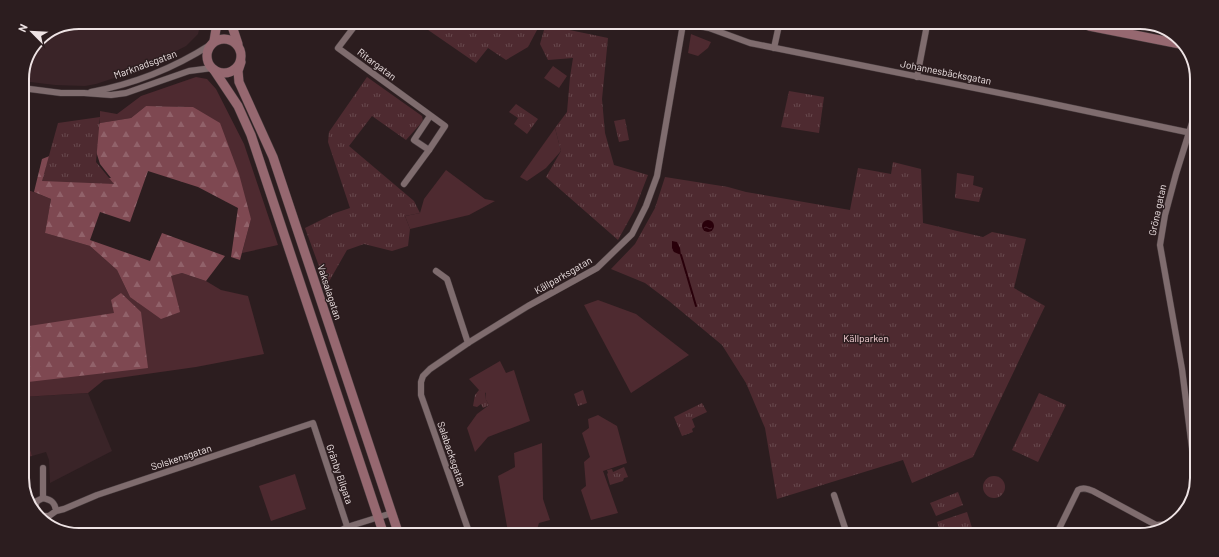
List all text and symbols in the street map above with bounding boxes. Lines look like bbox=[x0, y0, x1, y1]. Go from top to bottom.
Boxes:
north arrow bbox=[12, 12, 52, 52]
text: N bbox=[15, 22, 30, 34]
street label: Ritargatan bbox=[355, 46, 399, 82]
street label: Marknadsgatan bbox=[112, 47, 178, 81]
street label: Johannesbäcksgatan bbox=[899, 57, 993, 87]
street label: Gröna gatan bbox=[1146, 183, 1168, 237]
street label: Källparksgatan bbox=[532, 254, 594, 296]
street label: Vaksalagatan bbox=[315, 263, 345, 321]
park label: Källparken bbox=[843, 332, 889, 344]
street label: Salabacksgatan bbox=[435, 420, 469, 488]
street label: Solskensgatan bbox=[149, 442, 213, 472]
street label: Gränby Bilgata bbox=[324, 442, 356, 506]

